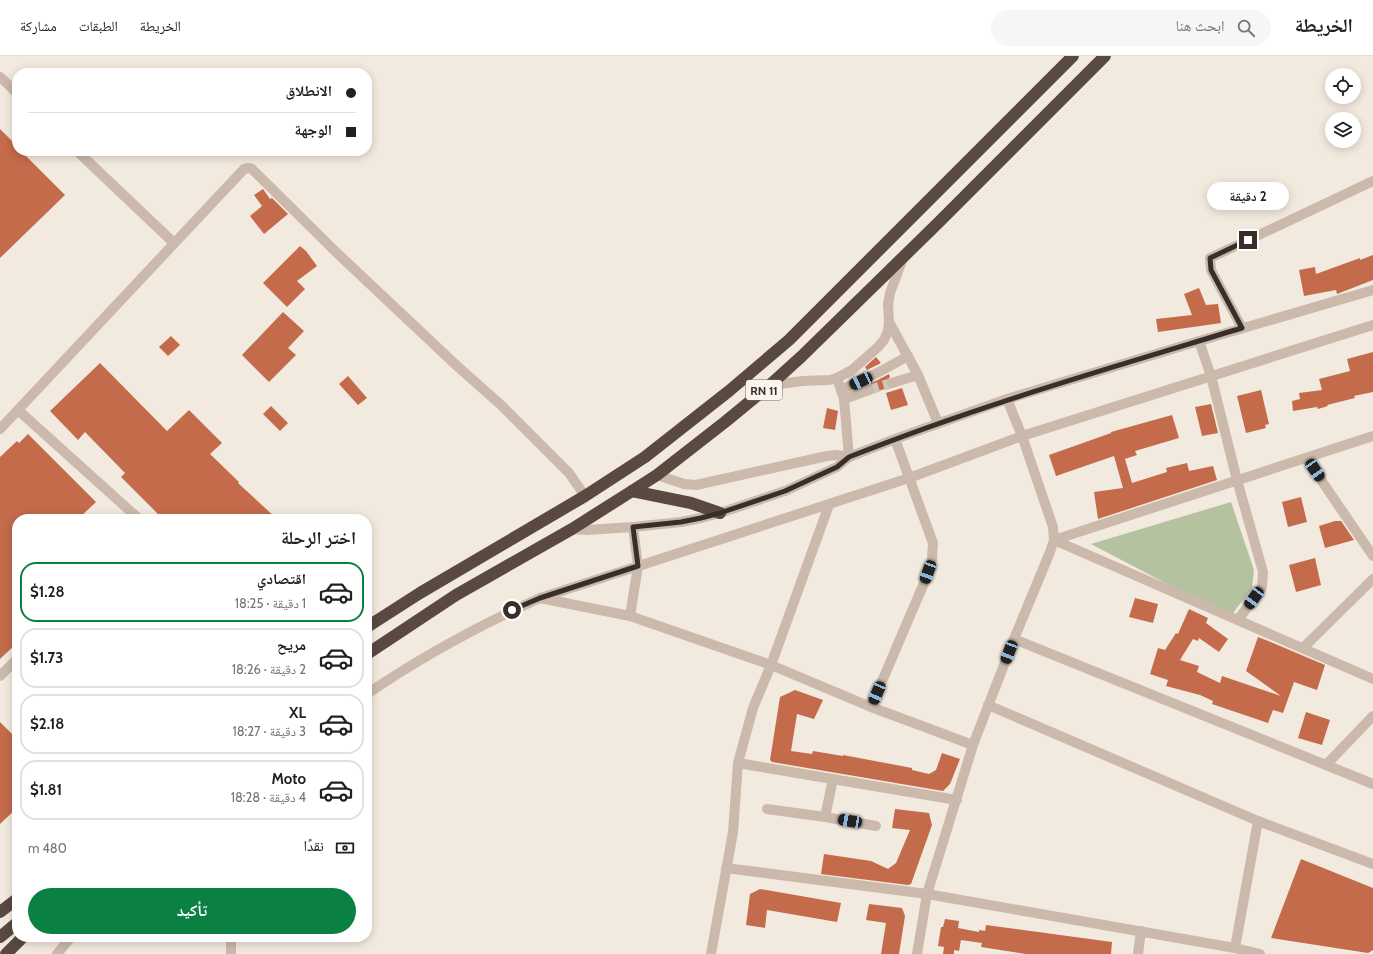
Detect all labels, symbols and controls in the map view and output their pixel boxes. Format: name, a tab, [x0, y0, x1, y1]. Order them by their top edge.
search box	[991, 10, 1271, 46]
text: الخريطة	[1295, 14, 1353, 37]
text: مشاركة	[20, 17, 57, 35]
text: الطبقات	[79, 17, 118, 35]
text: الخريطة	[140, 17, 181, 35]
text: ابحث هنا	[1176, 17, 1225, 35]
icon: search	[1235, 17, 1257, 39]
map controls	[1325, 68, 1361, 148]
button: locate	[1325, 68, 1361, 104]
text: الانطلاق	[286, 82, 332, 100]
button: layers	[1325, 112, 1361, 148]
text: الوجهة	[294, 121, 332, 139]
callout: 2 دقيقة	[1207, 182, 1289, 210]
text: 2 دقيقة	[1229, 188, 1267, 204]
route end	[1239, 231, 1257, 249]
car	[848, 370, 874, 392]
road number: RN 11	[746, 380, 782, 400]
car	[1303, 457, 1327, 483]
text: اختر الرحلة	[281, 527, 356, 549]
car	[918, 559, 938, 585]
text: اقتصادي	[257, 570, 306, 588]
icon: car	[318, 574, 354, 610]
text: $1.28	[30, 583, 65, 601]
car	[1242, 585, 1266, 611]
text: 1 دقيقة · 18:25	[235, 595, 306, 611]
route start	[503, 601, 521, 619]
text: مريح	[277, 636, 306, 654]
car	[999, 639, 1019, 665]
icon: car	[318, 640, 354, 676]
text: $1.73	[30, 649, 63, 667]
text: 2 دقيقة · 18:26	[232, 661, 306, 677]
car	[867, 680, 887, 706]
text: XL	[289, 704, 306, 722]
icon: car	[318, 706, 354, 742]
text: $2.18	[30, 715, 64, 733]
text: 3 دقيقة · 18:27	[232, 723, 306, 739]
text: Moto	[272, 770, 306, 788]
icon: car	[318, 772, 354, 808]
text: $1.81	[30, 781, 62, 799]
text: 4 دقيقة · 18:28	[231, 789, 306, 805]
car	[837, 813, 863, 829]
text: نقدًا	[303, 837, 324, 855]
icon: cash	[334, 837, 356, 859]
text: 480 m	[28, 840, 67, 856]
button: تأكيد	[28, 888, 356, 934]

